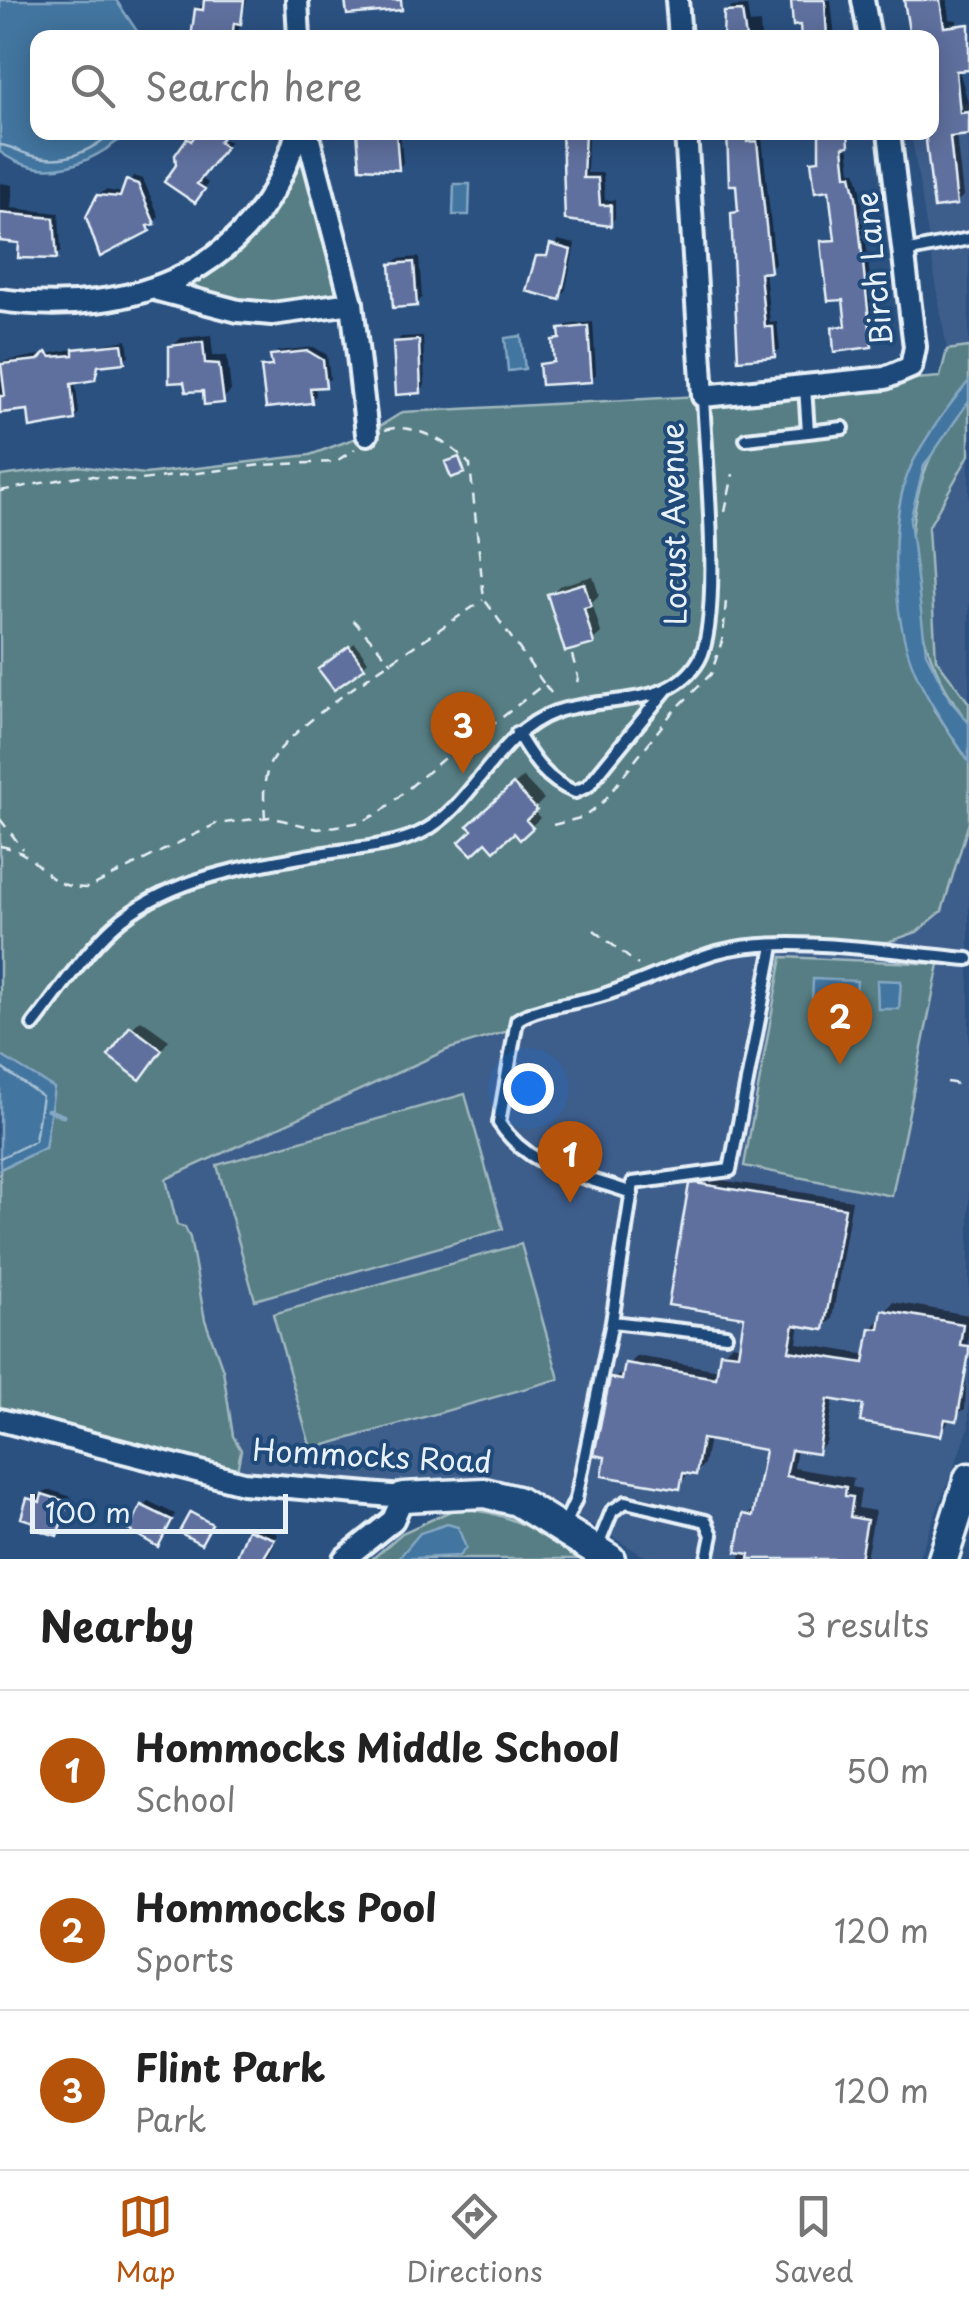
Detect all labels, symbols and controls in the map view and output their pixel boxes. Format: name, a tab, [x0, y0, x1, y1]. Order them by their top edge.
search box	[30, 30, 939, 140]
text: Search here	[145, 57, 362, 114]
icon: search	[65, 58, 120, 113]
street label: Birch Lane	[842, 190, 903, 349]
street label: Locust Avenue	[648, 422, 697, 626]
pin: 3	[430, 692, 496, 774]
pin: 2	[808, 982, 872, 1065]
your location	[503, 1063, 554, 1114]
pin: 1	[538, 1120, 602, 1203]
street label: Hommocks Road	[251, 1426, 493, 1483]
scale bar	[30, 1489, 288, 1534]
text: 100 m	[45, 1490, 131, 1533]
text: Nearby	[40, 1593, 194, 1656]
text: 3 results	[795, 1600, 929, 1648]
text: Hommocks Middle School	[135, 1718, 620, 1775]
text: 1	[65, 1746, 80, 1794]
text: 50 m	[846, 1746, 929, 1794]
text: School	[135, 1775, 236, 1823]
text: Hommocks Pool	[135, 1878, 437, 1935]
text: 2	[61, 1906, 84, 1954]
text: 120 m	[834, 1906, 929, 1954]
text: Sports	[135, 1935, 234, 1983]
text: Flint Park	[135, 2038, 326, 2095]
text: 3	[62, 2066, 83, 2114]
text: 120 m	[834, 2066, 929, 2114]
text: Park	[135, 2095, 207, 2143]
tab: Map	[116, 2189, 175, 2292]
tab: Directions	[407, 2189, 543, 2292]
tab: Saved	[774, 2189, 853, 2292]

